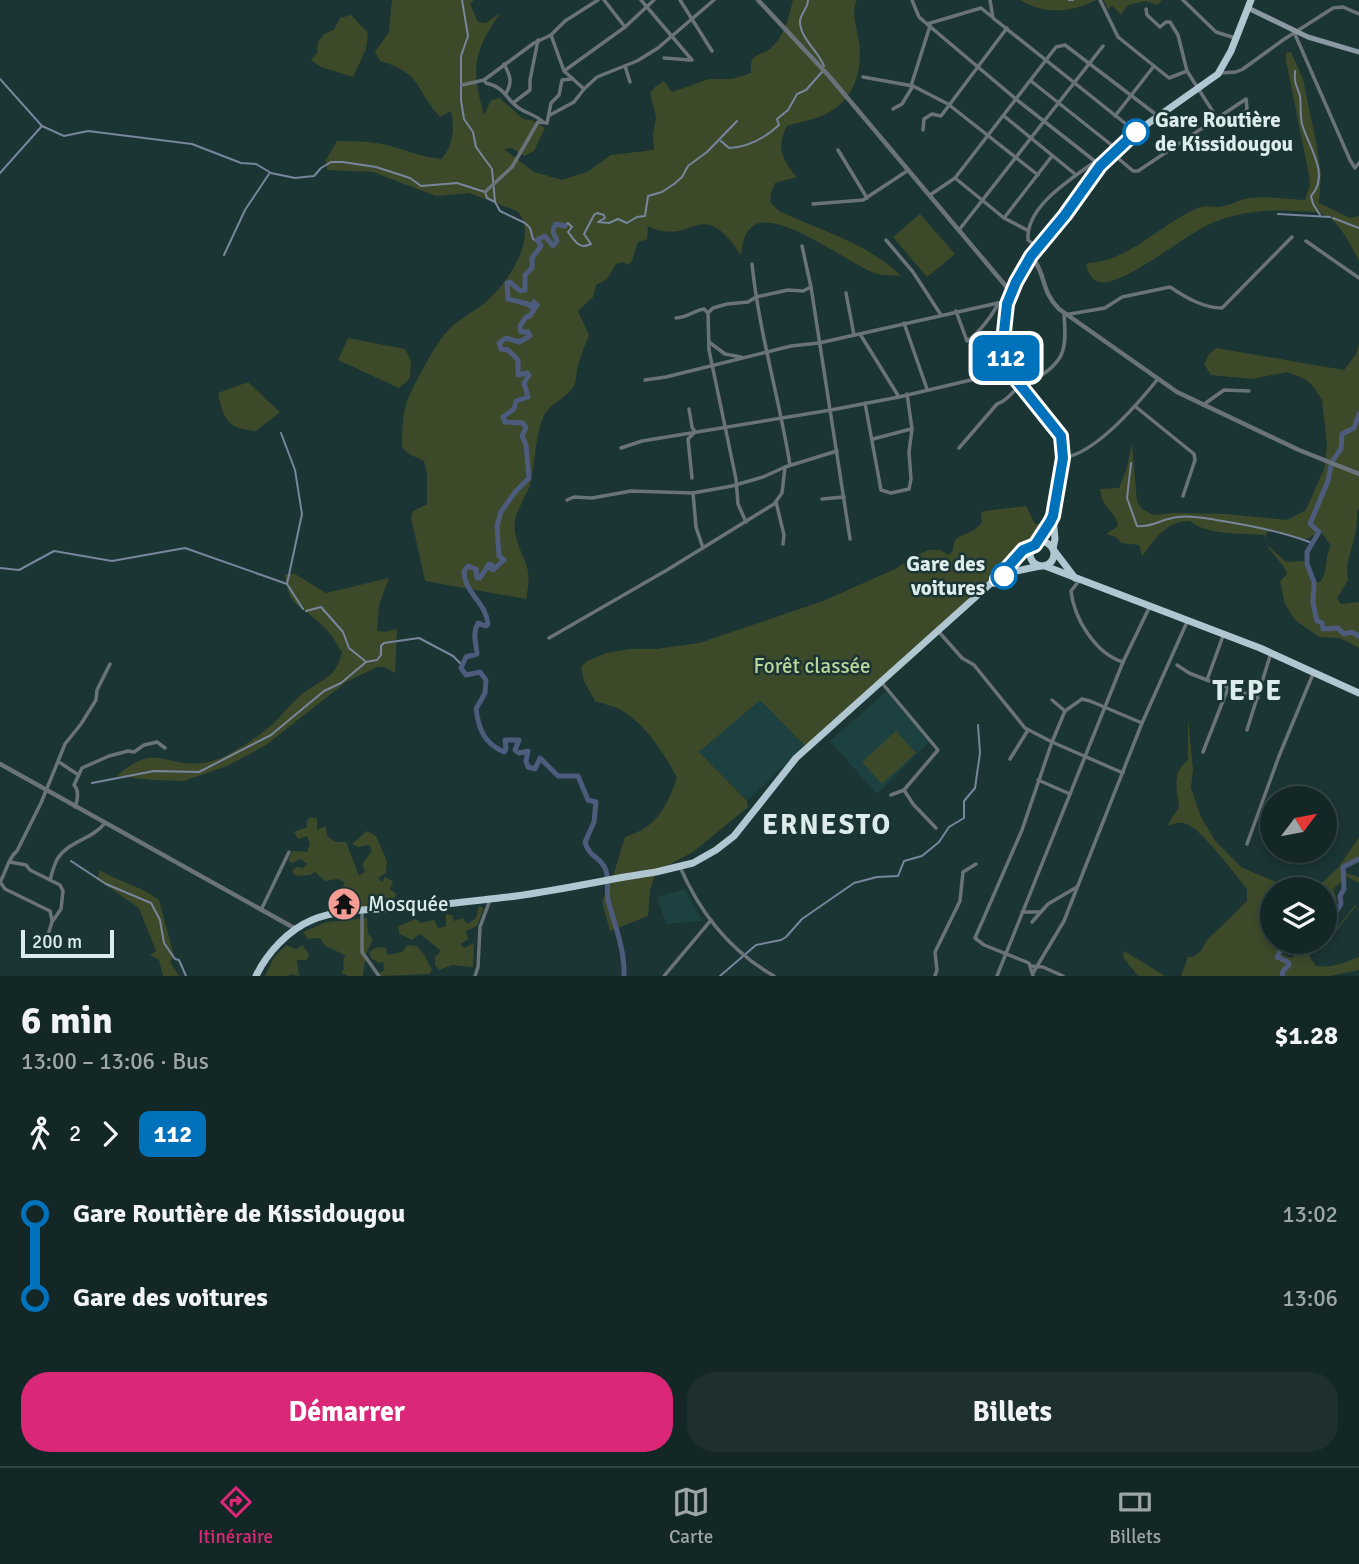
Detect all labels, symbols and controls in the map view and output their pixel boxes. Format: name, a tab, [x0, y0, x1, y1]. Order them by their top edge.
place label: Gare Routière de Kissidougou	[1155, 107, 1293, 157]
marker: Gare Routière de Kissidougou	[1123, 119, 1149, 145]
line badge: 112	[966, 335, 1046, 381]
text: 112	[987, 343, 1025, 373]
place label: Gare des voitures	[906, 551, 985, 601]
marker: Gare des voitures	[991, 563, 1017, 589]
park label: Forêt classée	[753, 653, 871, 679]
district label: TEPE	[1213, 674, 1283, 708]
north arrow	[1260, 786, 1337, 863]
map controls	[1260, 786, 1337, 954]
district label: ERNESTO	[762, 808, 892, 842]
button: layers	[1260, 877, 1337, 954]
temple icon: Mosquée	[325, 885, 363, 923]
place label: Mosquée	[368, 891, 449, 917]
scale bar	[21, 927, 114, 959]
text: 200 m	[32, 930, 82, 954]
text: 6 min	[21, 997, 113, 1044]
text: $1.28	[1274, 1020, 1338, 1052]
text: 13:00 – 13:06 · Bus	[21, 1047, 209, 1076]
icon: walk	[21, 1115, 59, 1153]
icon: forward	[91, 1115, 129, 1153]
text: 2	[69, 1119, 81, 1148]
text: 112	[153, 1119, 192, 1149]
text: Gare Routière de Kissidougou	[73, 1198, 405, 1230]
text: 13:02	[1282, 1200, 1338, 1229]
text: Gare des voitures	[73, 1282, 268, 1314]
text: 13:06	[1282, 1284, 1338, 1313]
button: Démarrer	[21, 1372, 673, 1452]
button: Billets	[687, 1372, 1338, 1452]
tab: Itinéraire	[198, 1483, 273, 1549]
tab: Carte	[669, 1483, 713, 1549]
tab: Billets	[1109, 1483, 1161, 1549]

